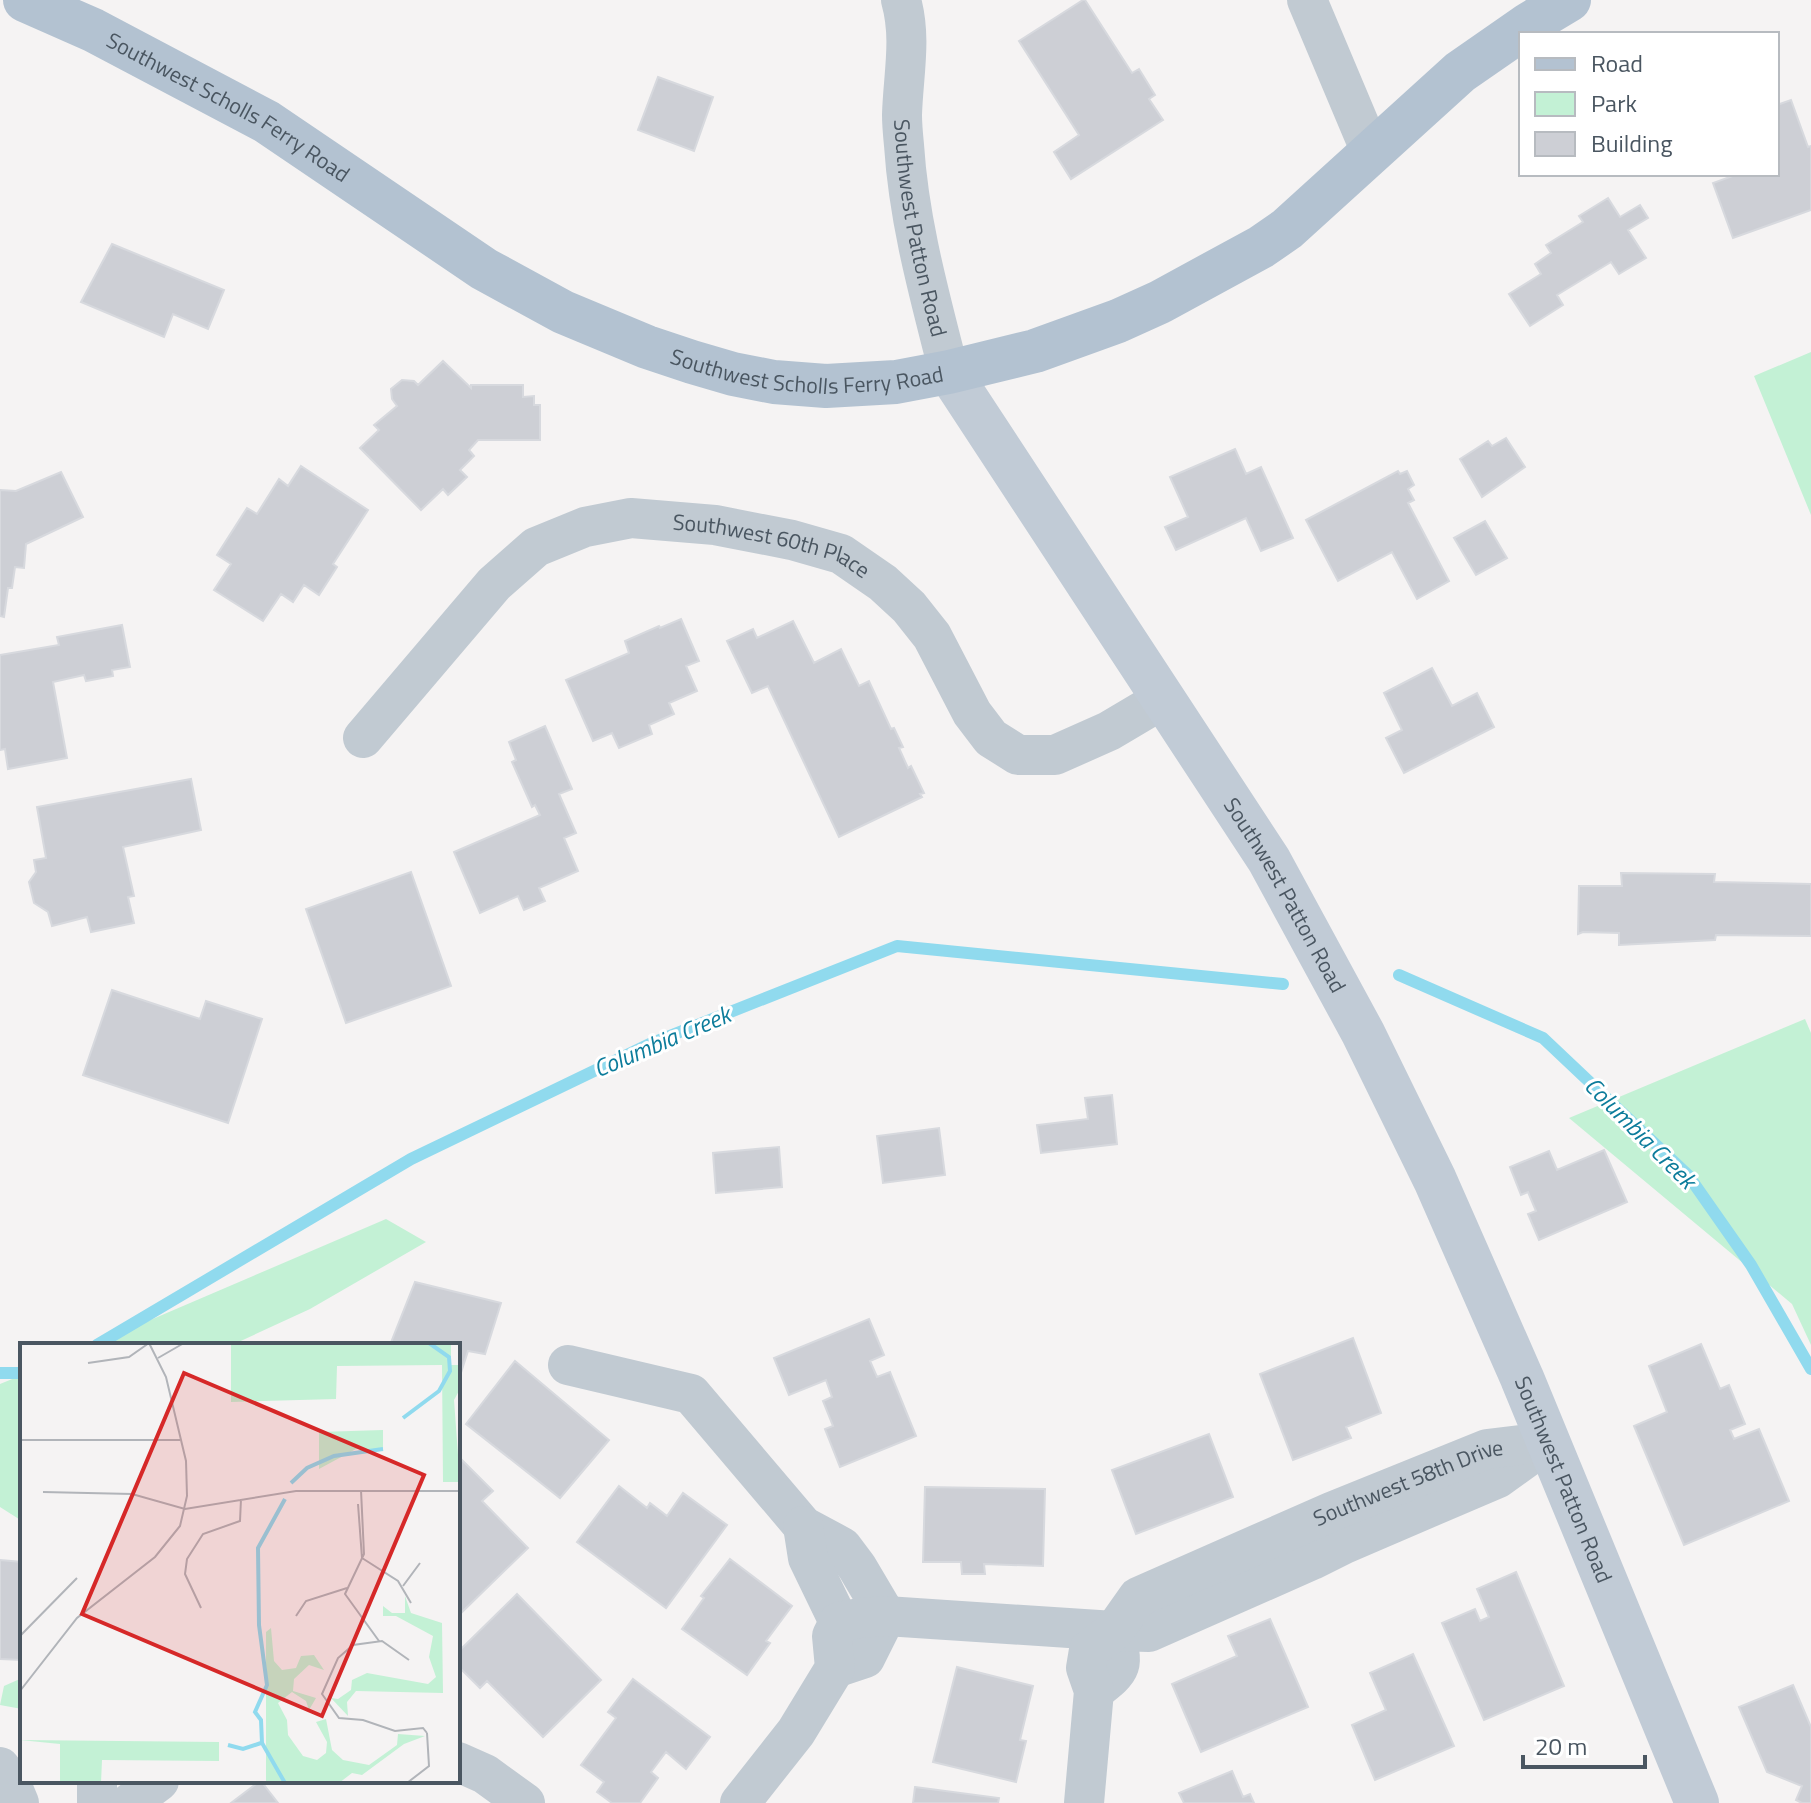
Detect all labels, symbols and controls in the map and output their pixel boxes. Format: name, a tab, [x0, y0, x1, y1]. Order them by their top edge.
street label: Southwest Scholls Ferry Road	[101, 23, 357, 190]
legend	[1519, 32, 1779, 176]
text: Road	[1591, 45, 1643, 81]
text: Park	[1591, 85, 1637, 121]
street label: Southwest Patton Road	[885, 118, 956, 340]
text: Building	[1591, 125, 1673, 161]
street label: Southwest Scholls Ferry Road	[666, 339, 946, 403]
street label: Southwest 60th Place	[671, 505, 877, 586]
street label: Southwest Patton Road	[1215, 791, 1355, 999]
water label: Columbia Creek	[587, 995, 739, 1086]
water label: Columbia Creek	[1576, 1068, 1707, 1199]
inset map	[20, 1343, 460, 1783]
street label: Southwest Patton Road	[1506, 1371, 1621, 1588]
street label: Southwest 58th Drive	[1307, 1430, 1505, 1535]
scale bar	[1523, 1719, 1645, 1769]
text: 20 m	[1535, 1728, 1587, 1764]

